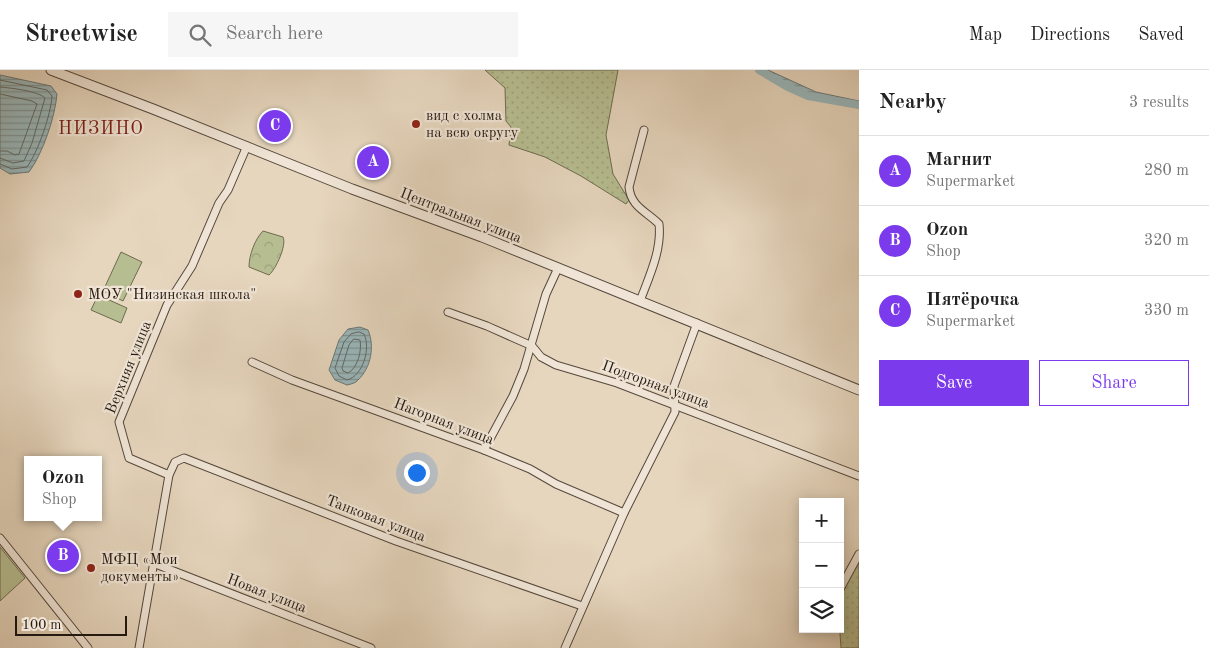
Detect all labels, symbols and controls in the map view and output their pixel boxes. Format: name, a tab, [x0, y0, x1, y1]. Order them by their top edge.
search box	[168, 12, 518, 57]
icon: search	[186, 21, 214, 49]
text: Streetwise	[25, 23, 138, 47]
text: Search here	[226, 25, 323, 44]
text: Map	[969, 26, 1002, 44]
text: Directions	[1030, 26, 1110, 44]
text: Saved	[1138, 26, 1184, 44]
text: Nearby	[879, 92, 947, 113]
text: 3 results	[1129, 95, 1189, 111]
pin: C	[259, 107, 291, 145]
place label: вид с холма на всю округу	[426, 109, 519, 141]
marker: вид с холма на всю округу	[410, 118, 422, 130]
district label: НИЗИНО	[58, 120, 144, 138]
pin: A	[357, 143, 389, 181]
text: Магнит	[926, 151, 992, 170]
text: A	[889, 163, 901, 179]
text: 280 m	[1144, 163, 1189, 179]
text: Supermarket	[926, 174, 1015, 190]
street label: Центральная улица	[397, 186, 524, 247]
text: Ozon	[926, 221, 968, 240]
text: B	[889, 233, 901, 249]
text: 320 m	[1144, 233, 1189, 249]
text: Shop	[926, 244, 961, 260]
marker: МОУ "Низинская школа"	[72, 288, 84, 300]
place label: МОУ "Низинская школа"	[88, 288, 256, 303]
text: Пятёрочка	[926, 291, 1019, 310]
text: C	[890, 303, 900, 319]
text: 330 m	[1144, 303, 1189, 319]
text: Supermarket	[926, 314, 1015, 330]
street label: Верхняя улица	[104, 318, 155, 416]
street label: Подгорная улица	[600, 359, 712, 412]
button: Save	[879, 360, 1029, 406]
button: Share	[1039, 360, 1189, 406]
street label: Нагорная улица	[391, 396, 496, 449]
popup	[24, 456, 102, 521]
your location	[404, 460, 430, 486]
text: Ozon	[42, 469, 84, 488]
text: Shop	[42, 492, 77, 508]
street label: Танковая улица	[324, 493, 428, 546]
map controls	[799, 498, 844, 633]
button: +	[799, 498, 844, 543]
pin: B	[47, 537, 79, 575]
button: −	[799, 543, 844, 588]
place label: МФЦ «Мои документы»	[101, 553, 179, 585]
marker: МФЦ «Мои документы»	[85, 562, 97, 574]
street label: Новая улица	[224, 572, 309, 617]
button: layers	[799, 588, 844, 633]
scale bar	[15, 613, 128, 636]
text: 100 m	[22, 618, 61, 632]

